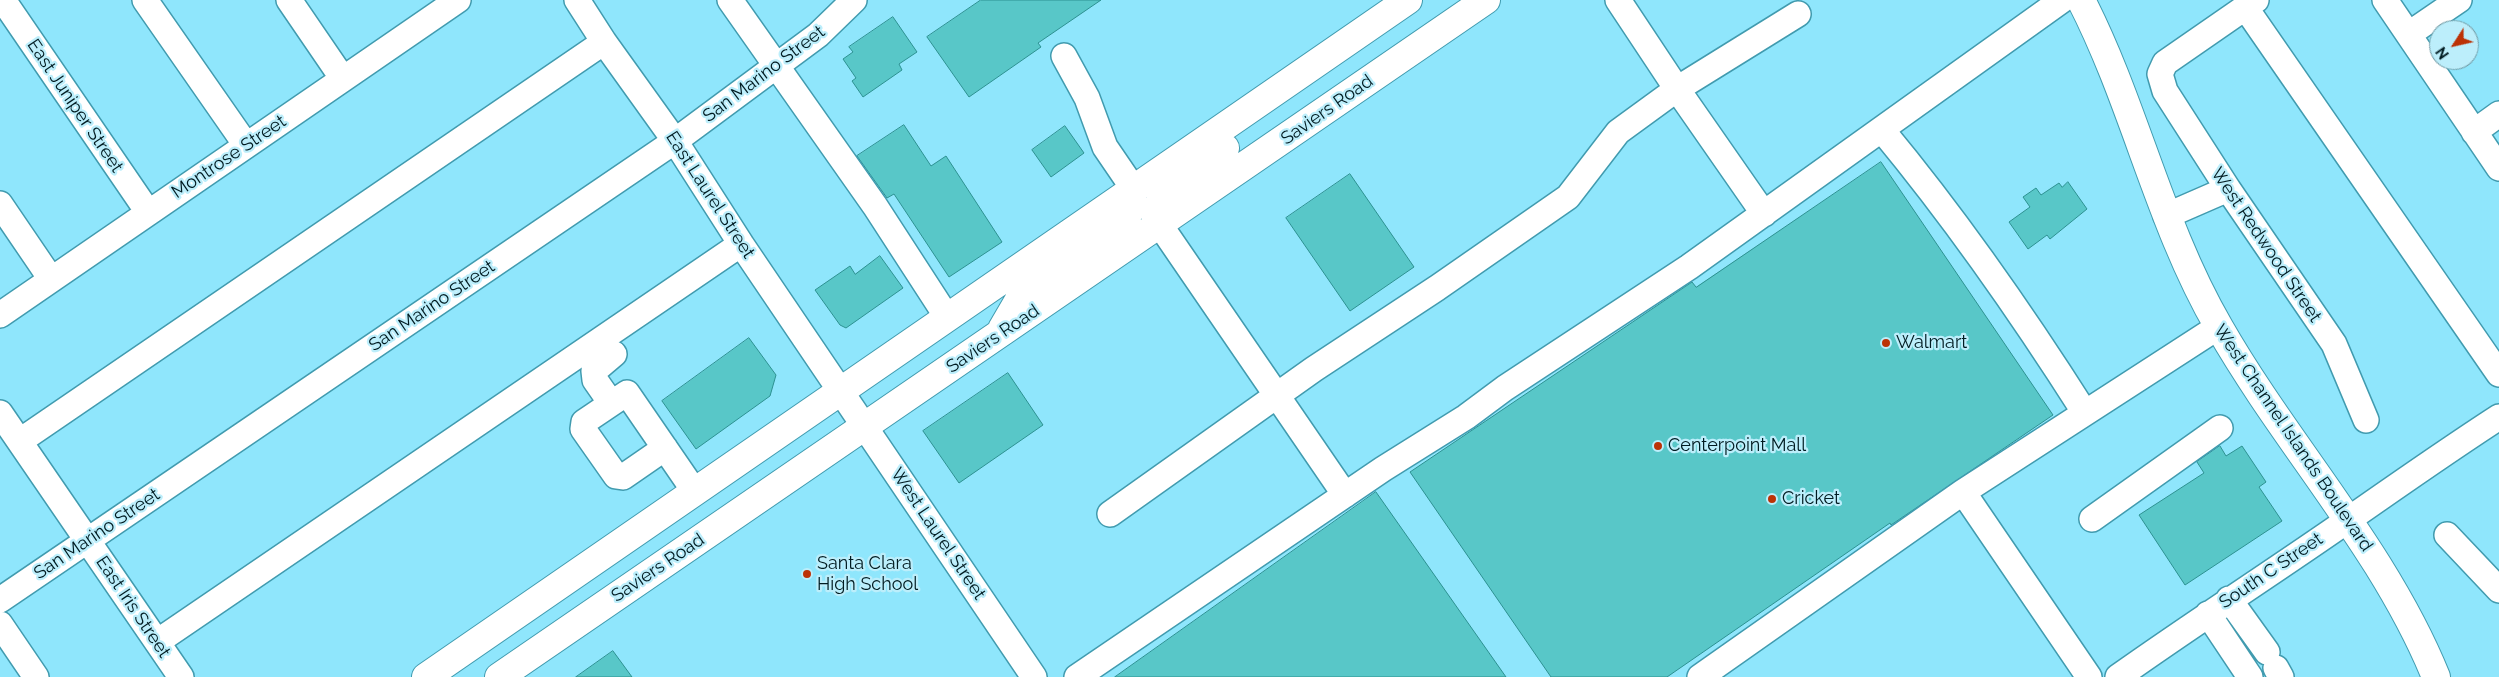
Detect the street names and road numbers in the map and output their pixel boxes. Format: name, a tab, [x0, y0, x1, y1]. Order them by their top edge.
street label: San Marino Street	[699, 21, 829, 127]
street label: East Juniper Street	[22, 35, 128, 177]
street label: Saviers Road	[1277, 70, 1377, 150]
street label: Montrose Street	[168, 111, 290, 203]
street label: East Laurel Street	[661, 127, 759, 263]
street label: West Redwood Street	[2206, 163, 2326, 327]
street label: San Marino Street	[365, 256, 499, 356]
street label: Saviers Road	[942, 300, 1044, 378]
street label: West Channel Islands Boulevard	[2209, 320, 2377, 556]
street label: West Laurel Street	[886, 464, 990, 604]
street label: San Marino Street	[30, 484, 164, 584]
street label: South C Street	[2215, 528, 2327, 614]
street label: Saviers Road	[607, 529, 709, 607]
street label: East Iris Street	[91, 552, 175, 662]

